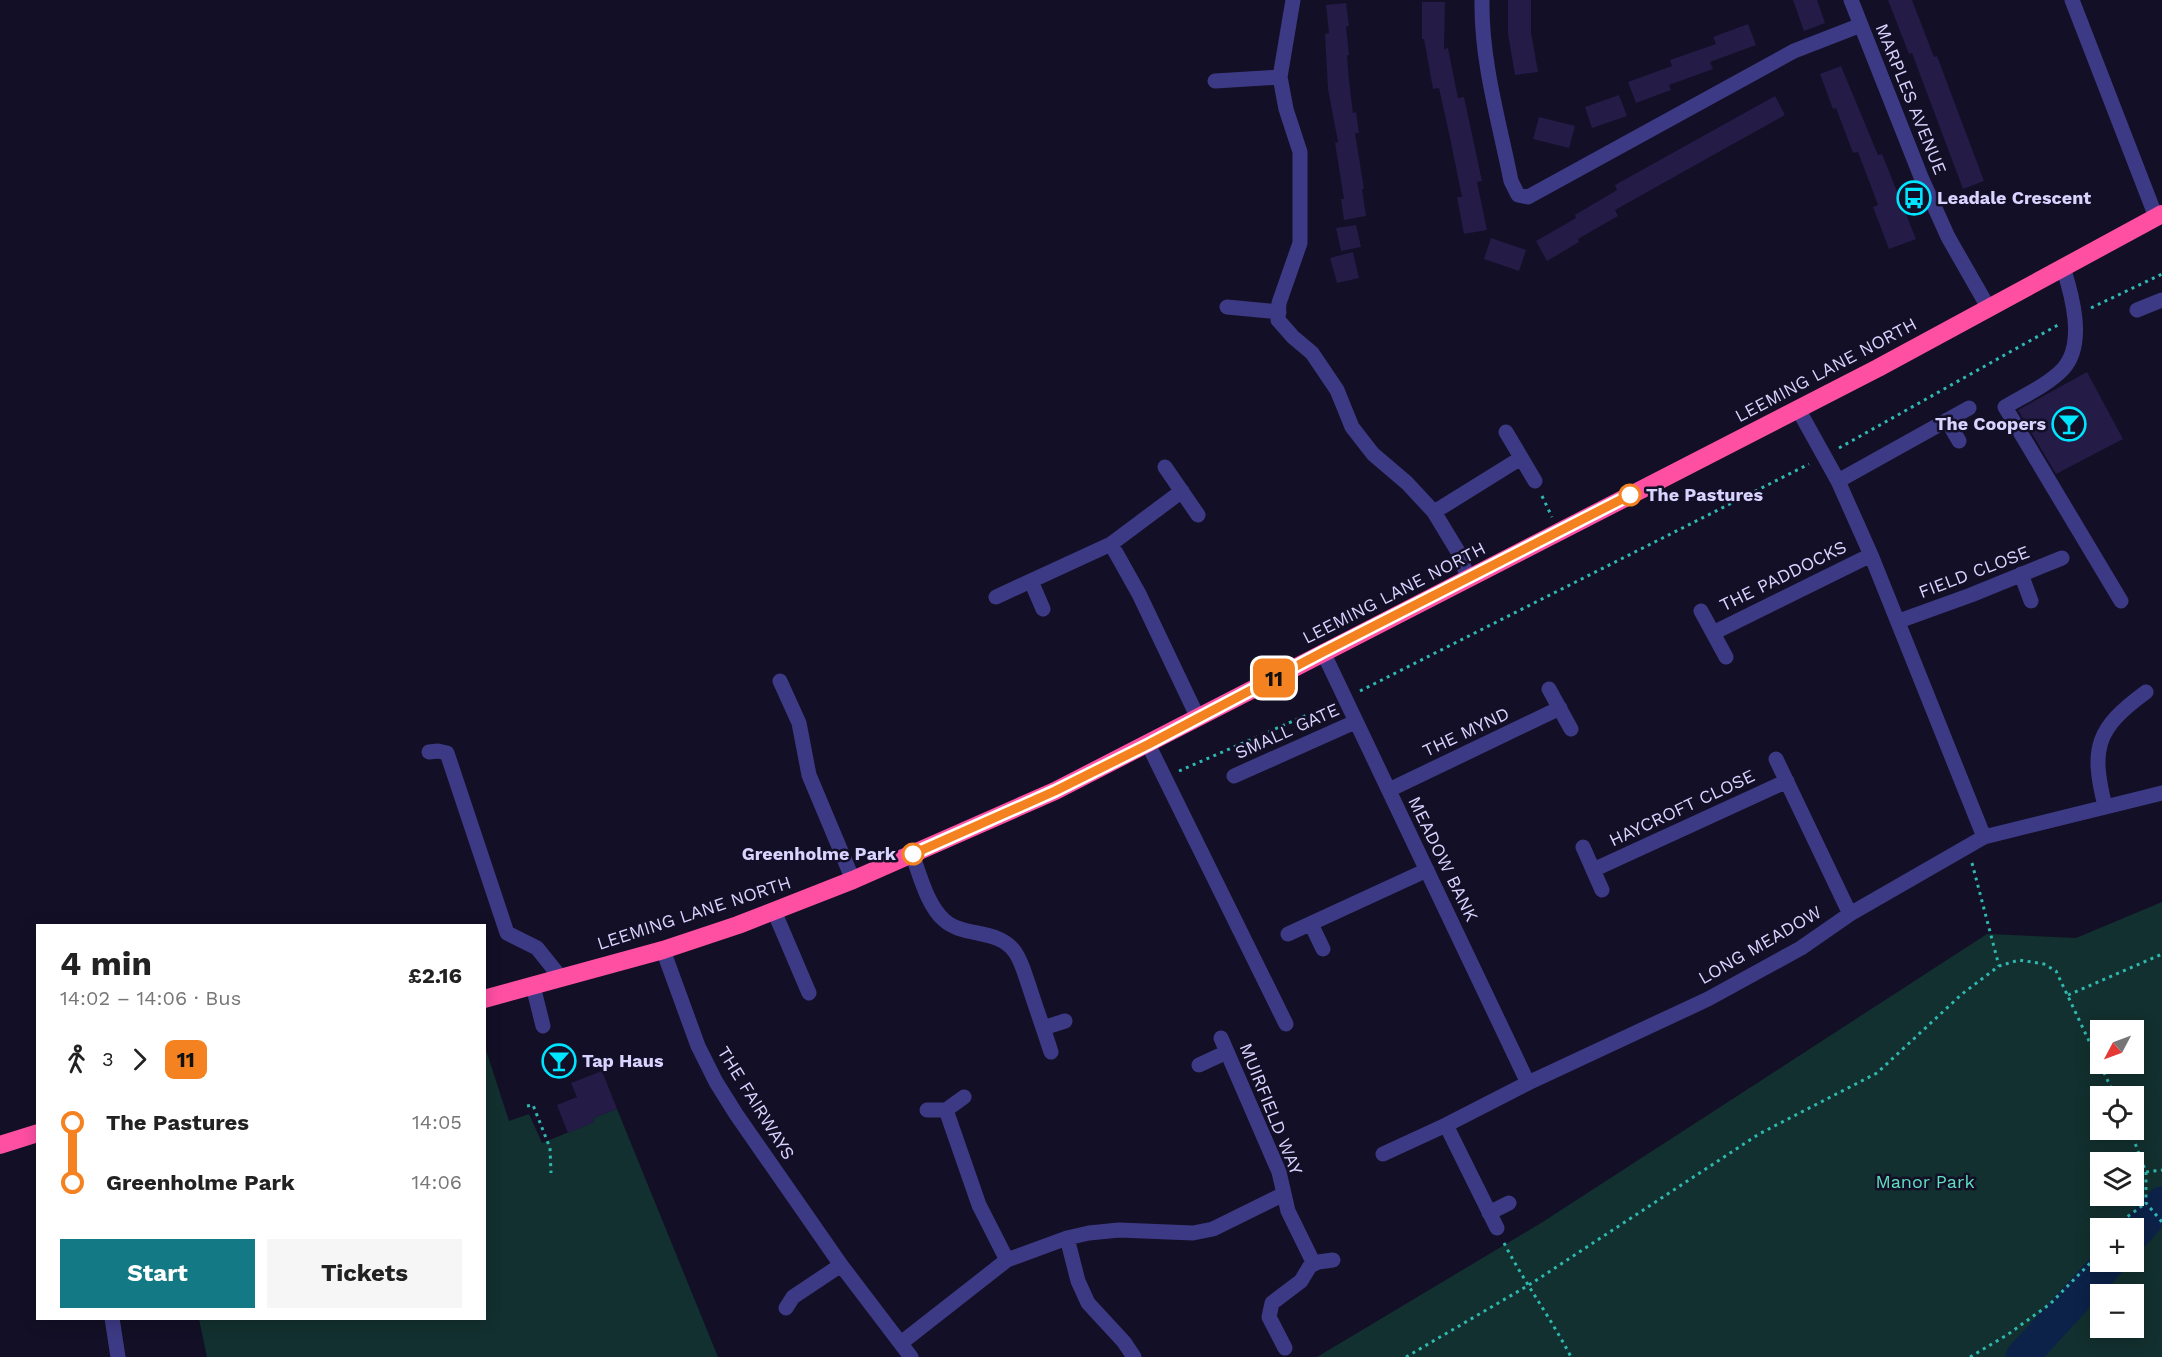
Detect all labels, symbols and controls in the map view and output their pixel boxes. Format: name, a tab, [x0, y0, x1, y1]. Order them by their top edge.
street label: MARPLES AVENUE	[1872, 20, 1951, 177]
bus stop icon: Leadale Crescent	[1896, 180, 1932, 216]
place label: Leadale Crescent	[1937, 187, 2091, 208]
street label: LEEMING LANE NORTH	[1731, 313, 1920, 426]
bar icon: The Coopers	[2051, 406, 2087, 442]
place label: The Coopers	[1935, 413, 2046, 434]
marker: The Pastures	[1619, 484, 1641, 506]
place label: The Pastures	[1646, 484, 1763, 505]
street label: THE PADDOCKS	[1716, 536, 1850, 615]
street label: LEEMING LANE NORTH	[1299, 537, 1489, 648]
street label: FIELD CLOSE	[1916, 541, 2032, 602]
line badge: 11	[1247, 658, 1301, 698]
text: 11	[1265, 666, 1283, 691]
street label: SMALL GATE	[1232, 698, 1342, 763]
street label: THE MYND	[1419, 702, 1512, 761]
street label: HAYCROFT CLOSE	[1606, 765, 1758, 850]
street label: MEADOW BANK	[1404, 793, 1483, 925]
place label: Greenholme Park	[742, 843, 897, 864]
marker: Greenholme Park	[902, 843, 924, 865]
street label: LEEMING LANE NORTH	[594, 871, 793, 954]
street label: LONG MEADOW	[1695, 901, 1825, 988]
text: 4 min	[60, 944, 152, 983]
text: £2.16	[408, 963, 462, 988]
text: 14:02 – 14:06 · Bus	[60, 986, 241, 1010]
north arrow	[2090, 1020, 2144, 1074]
map controls	[2090, 1020, 2144, 1338]
street label: MUIRFIELD WAY	[1235, 1040, 1308, 1178]
street label: THE FAIRWAYS	[713, 1042, 800, 1163]
icon: walk	[60, 1043, 93, 1076]
icon: forward	[123, 1043, 156, 1076]
bar icon: Tap Haus	[541, 1043, 577, 1079]
text: 3	[102, 1047, 114, 1071]
text: 11	[177, 1047, 195, 1072]
place label: Tap Haus	[582, 1050, 664, 1071]
button: locate	[2090, 1086, 2144, 1140]
text: The Pastures	[106, 1110, 249, 1135]
text: 14:05	[412, 1110, 462, 1134]
button: layers	[2090, 1152, 2144, 1206]
text: Greenholme Park	[106, 1170, 295, 1195]
text: 14:06	[411, 1170, 462, 1194]
park label: Manor Park	[1875, 1171, 1975, 1192]
button: +	[2090, 1218, 2144, 1272]
button: Start	[60, 1239, 255, 1308]
button: Tickets	[267, 1239, 462, 1308]
button: −	[2090, 1284, 2144, 1338]

